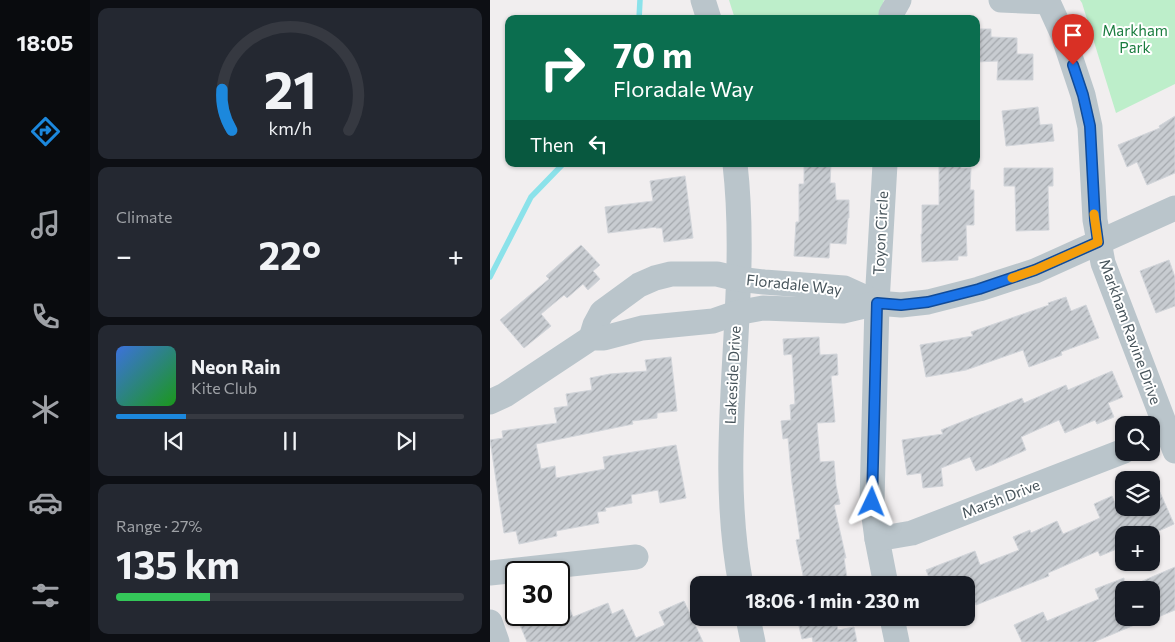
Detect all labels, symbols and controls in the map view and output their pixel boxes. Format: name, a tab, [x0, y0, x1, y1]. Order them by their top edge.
pin	[1052, 14, 1094, 65]
icon: arrive	[1059, 21, 1087, 49]
park label: Markham Park	[1102, 21, 1168, 56]
text: 18:05	[17, 29, 73, 56]
text: 70 m	[613, 32, 693, 75]
icon: right	[530, 35, 595, 100]
text: 21	[263, 56, 317, 120]
text: Floradale Way	[613, 75, 754, 102]
icon: directions	[28, 114, 63, 149]
text: km/h	[268, 117, 312, 139]
icon: left	[584, 130, 612, 158]
text: Then	[530, 133, 574, 156]
street label: Toyon Circle	[869, 190, 891, 275]
icon: music	[28, 207, 63, 242]
text: Climate	[116, 207, 172, 226]
text: 22°	[258, 231, 321, 278]
text: −	[116, 238, 132, 272]
text: +	[448, 238, 464, 272]
street label: Markham Ravine Drive	[1096, 256, 1166, 407]
street label: Floradale Way	[745, 270, 843, 298]
icon: phone	[28, 299, 63, 334]
street label: Lakeside Drive	[720, 325, 744, 425]
text: Neon Rain	[191, 355, 281, 378]
text: Kite Club	[191, 378, 257, 397]
icon: climate	[28, 392, 63, 427]
map controls	[1115, 416, 1160, 626]
button: search	[1115, 416, 1160, 461]
icon: previous	[160, 427, 188, 455]
icon: pause	[276, 427, 304, 455]
icon: next	[392, 427, 420, 455]
button: layers	[1115, 471, 1160, 516]
position arrow	[845, 475, 897, 527]
street label: Marsh Drive	[959, 475, 1042, 521]
icon: car	[28, 485, 63, 520]
text: Range · 27%	[116, 516, 202, 535]
button: +	[1115, 526, 1160, 571]
text: 135 km	[116, 540, 240, 587]
speed limit sign: 30	[505, 561, 570, 626]
icon: filters	[28, 578, 63, 613]
button: −	[1115, 581, 1160, 626]
text: 18:06 · 1 min · 230 m	[745, 589, 920, 612]

